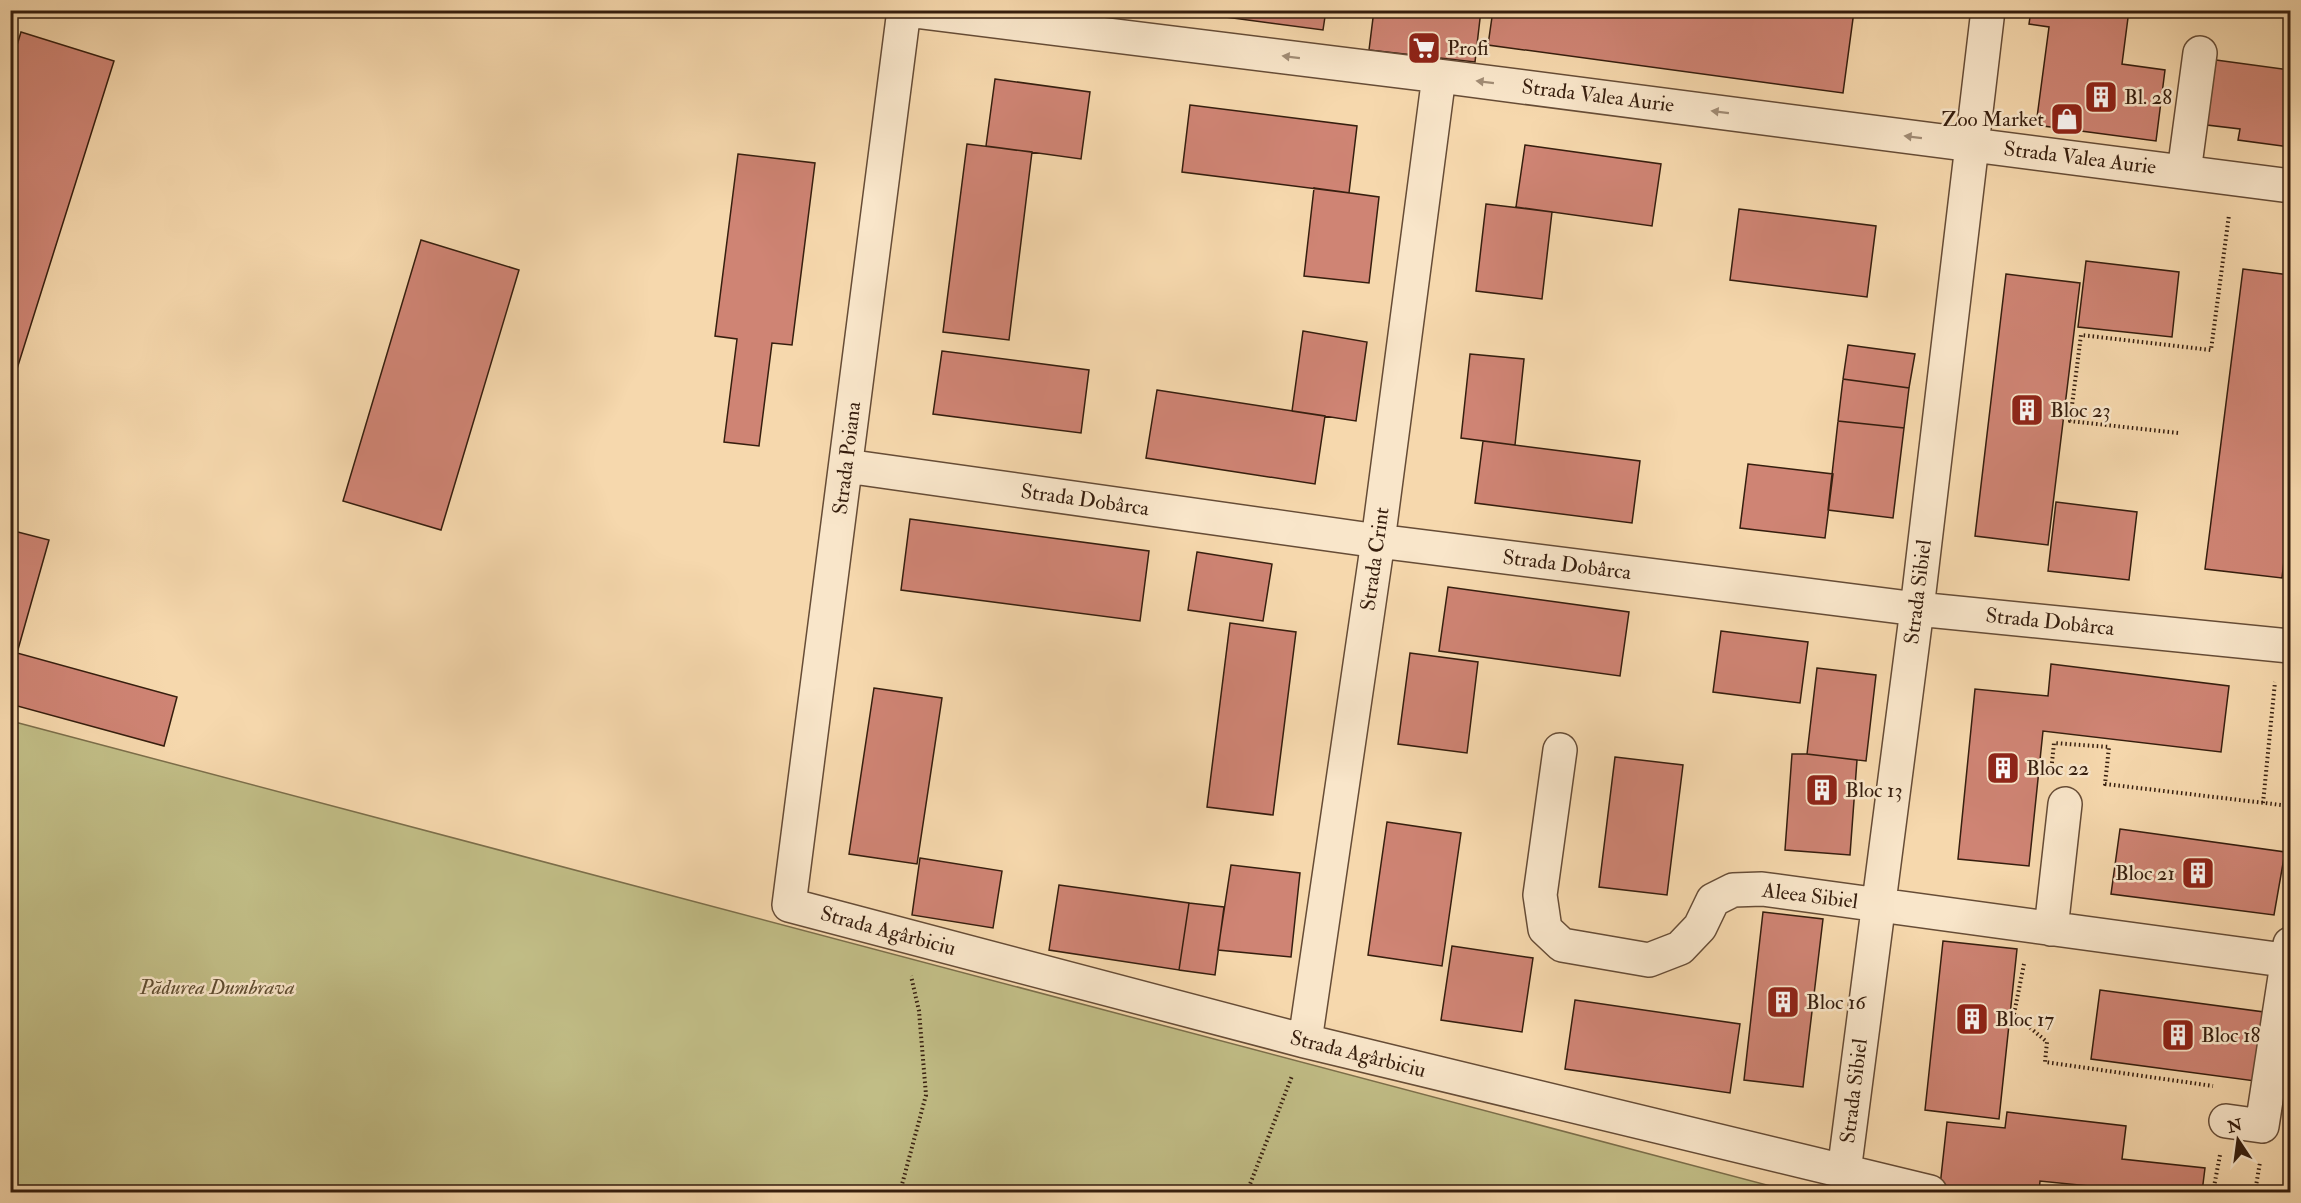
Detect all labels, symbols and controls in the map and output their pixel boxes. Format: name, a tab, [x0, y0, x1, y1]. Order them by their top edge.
supermarket icon: Profi	[1406, 30, 1442, 66]
place label: Profi	[1447, 35, 1489, 62]
one-way arrow	[1282, 53, 1301, 62]
street label: Strada Valea Aurie	[1520, 73, 1676, 119]
one-way arrow	[1475, 77, 1494, 86]
building icon: Bl. 28	[2083, 79, 2119, 115]
place label: Bl. 28	[2124, 84, 2172, 111]
shop icon: Zoo Market	[2049, 101, 2085, 137]
place label: Zoo Market	[1942, 106, 2044, 133]
one-way arrow	[1710, 107, 1729, 116]
one-way arrow	[1903, 132, 1922, 141]
street label: Strada Valea Aurie	[2002, 135, 2158, 181]
building icon: Bloc 23	[2009, 392, 2045, 428]
place label: Bloc 23	[2050, 397, 2111, 424]
street label: Strada Poiana	[827, 400, 867, 516]
street label: Strada Dobârca	[1019, 478, 1151, 522]
street label: Strada Crint	[1354, 505, 1396, 613]
street label: Strada Sibiel	[1898, 537, 1938, 646]
street label: Strada Dobârca	[1501, 544, 1633, 586]
street label: Strada Dobârca	[1984, 602, 2116, 642]
building icon: Bloc 22	[1985, 750, 2021, 786]
place label: Bloc 22	[2026, 755, 2089, 782]
building icon: Bloc 13	[1804, 772, 1840, 808]
place label: Bloc 13	[1845, 777, 1903, 804]
building icon: Bloc 21	[2180, 855, 2216, 891]
place label: Bloc 21	[2115, 860, 2175, 887]
street label: Aleea Sibiel	[1760, 877, 1860, 915]
street label: Strada Agârbiciu	[817, 900, 959, 962]
park label: Pădurea Dumbrava	[138, 974, 295, 1001]
building icon: Bloc 16	[1765, 984, 1801, 1020]
place label: Bloc 16	[1806, 989, 1867, 1016]
building icon: Bloc 17	[1954, 1001, 1990, 1037]
place label: Bloc 17	[1995, 1006, 2054, 1033]
building icon: Bloc 18	[2160, 1017, 2196, 1053]
place label: Bloc 18	[2201, 1022, 2260, 1049]
street label: Strada Agârbiciu	[1287, 1024, 1429, 1084]
street label: Strada Sibiel	[1834, 1036, 1874, 1145]
north arrow	[2208, 1110, 2268, 1170]
text: N	[2225, 1115, 2245, 1138]

